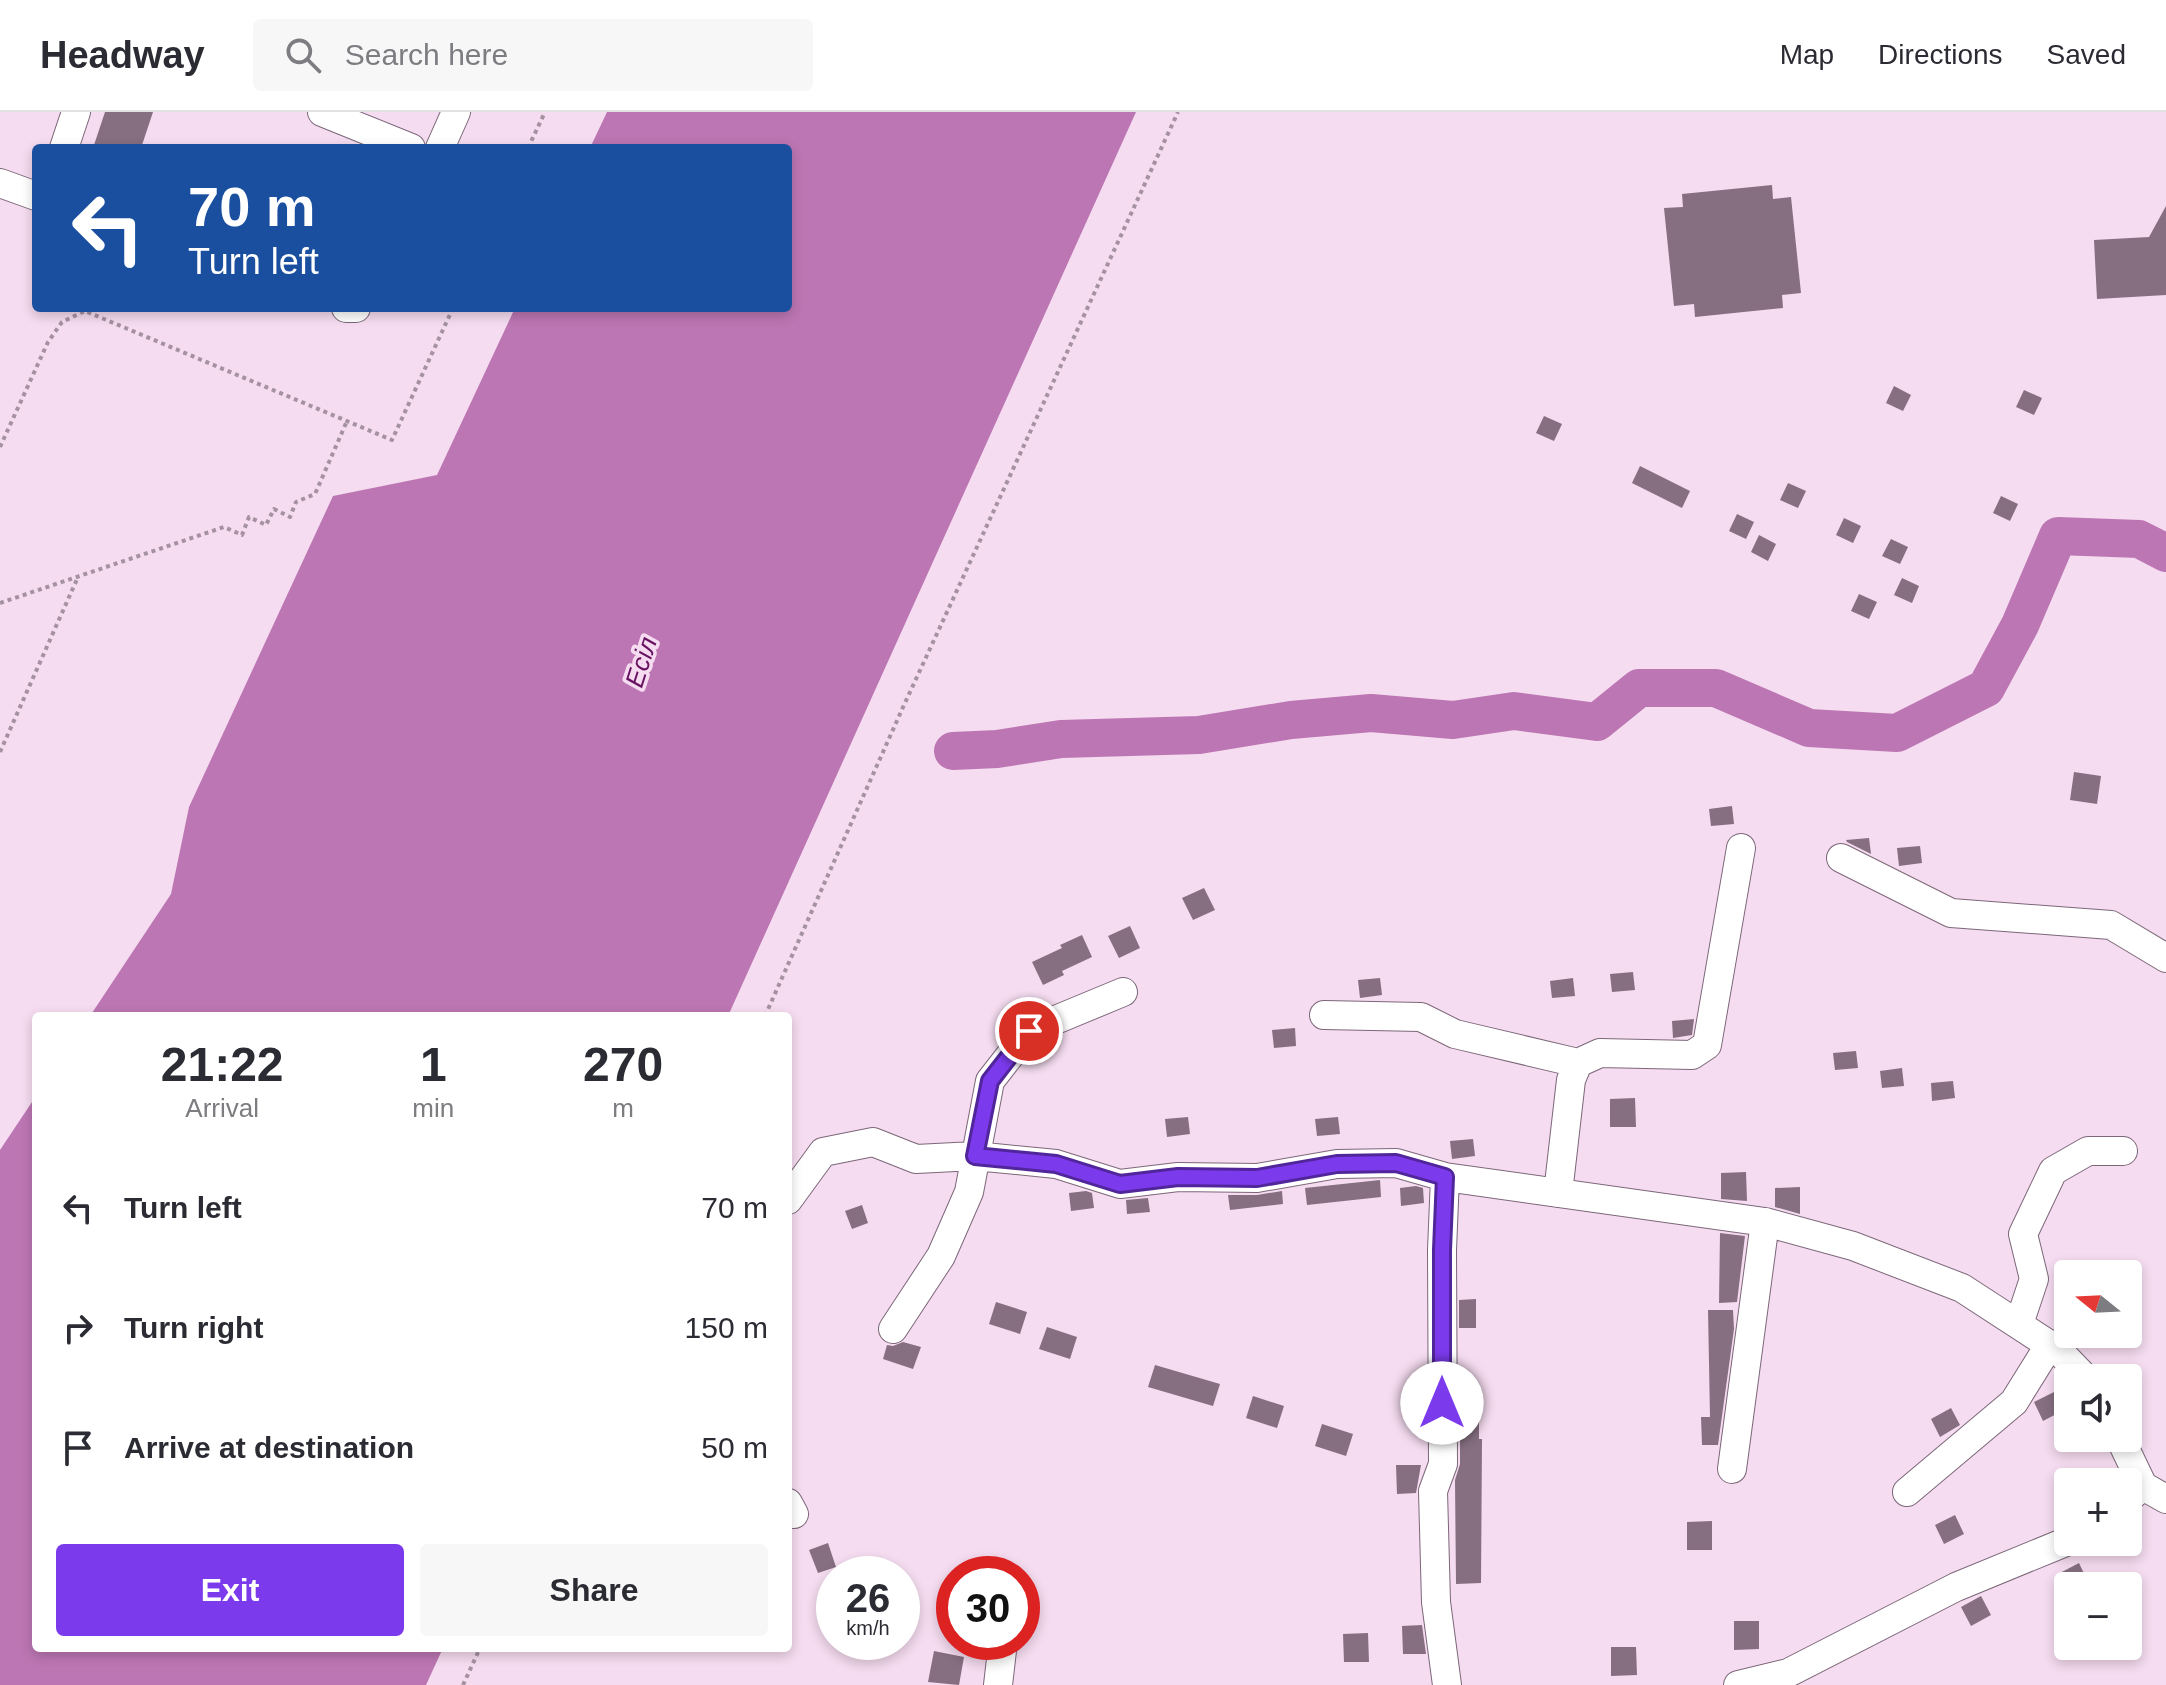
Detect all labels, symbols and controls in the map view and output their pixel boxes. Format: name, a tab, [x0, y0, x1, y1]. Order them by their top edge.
search box	[253, 19, 813, 91]
icon: search	[281, 33, 325, 77]
text: Headway	[40, 34, 205, 76]
text: Search here	[345, 38, 508, 71]
text: Map	[1780, 39, 1834, 70]
text: Directions	[1878, 39, 2003, 70]
text: Saved	[2047, 39, 2126, 70]
text: 70 m	[188, 175, 316, 238]
icon: left	[56, 176, 160, 280]
text: Turn left	[188, 241, 319, 282]
water label: Есіл	[619, 633, 663, 691]
pin	[995, 997, 1063, 1065]
icon: arrive	[1007, 1009, 1051, 1053]
text: 21:22	[161, 1038, 284, 1091]
text: 1	[420, 1038, 447, 1091]
text: 270	[583, 1038, 663, 1091]
text: Arrival	[185, 1093, 259, 1123]
text: min	[412, 1093, 454, 1123]
text: m	[612, 1093, 634, 1123]
icon: left	[56, 1186, 100, 1230]
text: Turn left	[124, 1191, 242, 1224]
text: 70 m	[701, 1191, 768, 1224]
north arrow	[2054, 1260, 2142, 1348]
map controls	[2054, 1260, 2142, 1660]
icon: right	[56, 1306, 100, 1350]
text: Turn right	[124, 1311, 263, 1344]
text: 150 m	[685, 1311, 768, 1344]
position arrow	[1400, 1361, 1484, 1445]
button: sound	[2054, 1364, 2142, 1452]
icon: arrive	[56, 1426, 100, 1470]
text: Arrive at destination	[124, 1431, 414, 1464]
text: 50 m	[701, 1431, 768, 1464]
button: +	[2054, 1468, 2142, 1556]
button: Exit	[56, 1544, 404, 1636]
button: Share	[420, 1544, 768, 1636]
speed limit sign: 30	[936, 1556, 1040, 1660]
button: −	[2054, 1572, 2142, 1660]
text: 26	[846, 1576, 890, 1620]
text: km/h	[846, 1617, 890, 1639]

